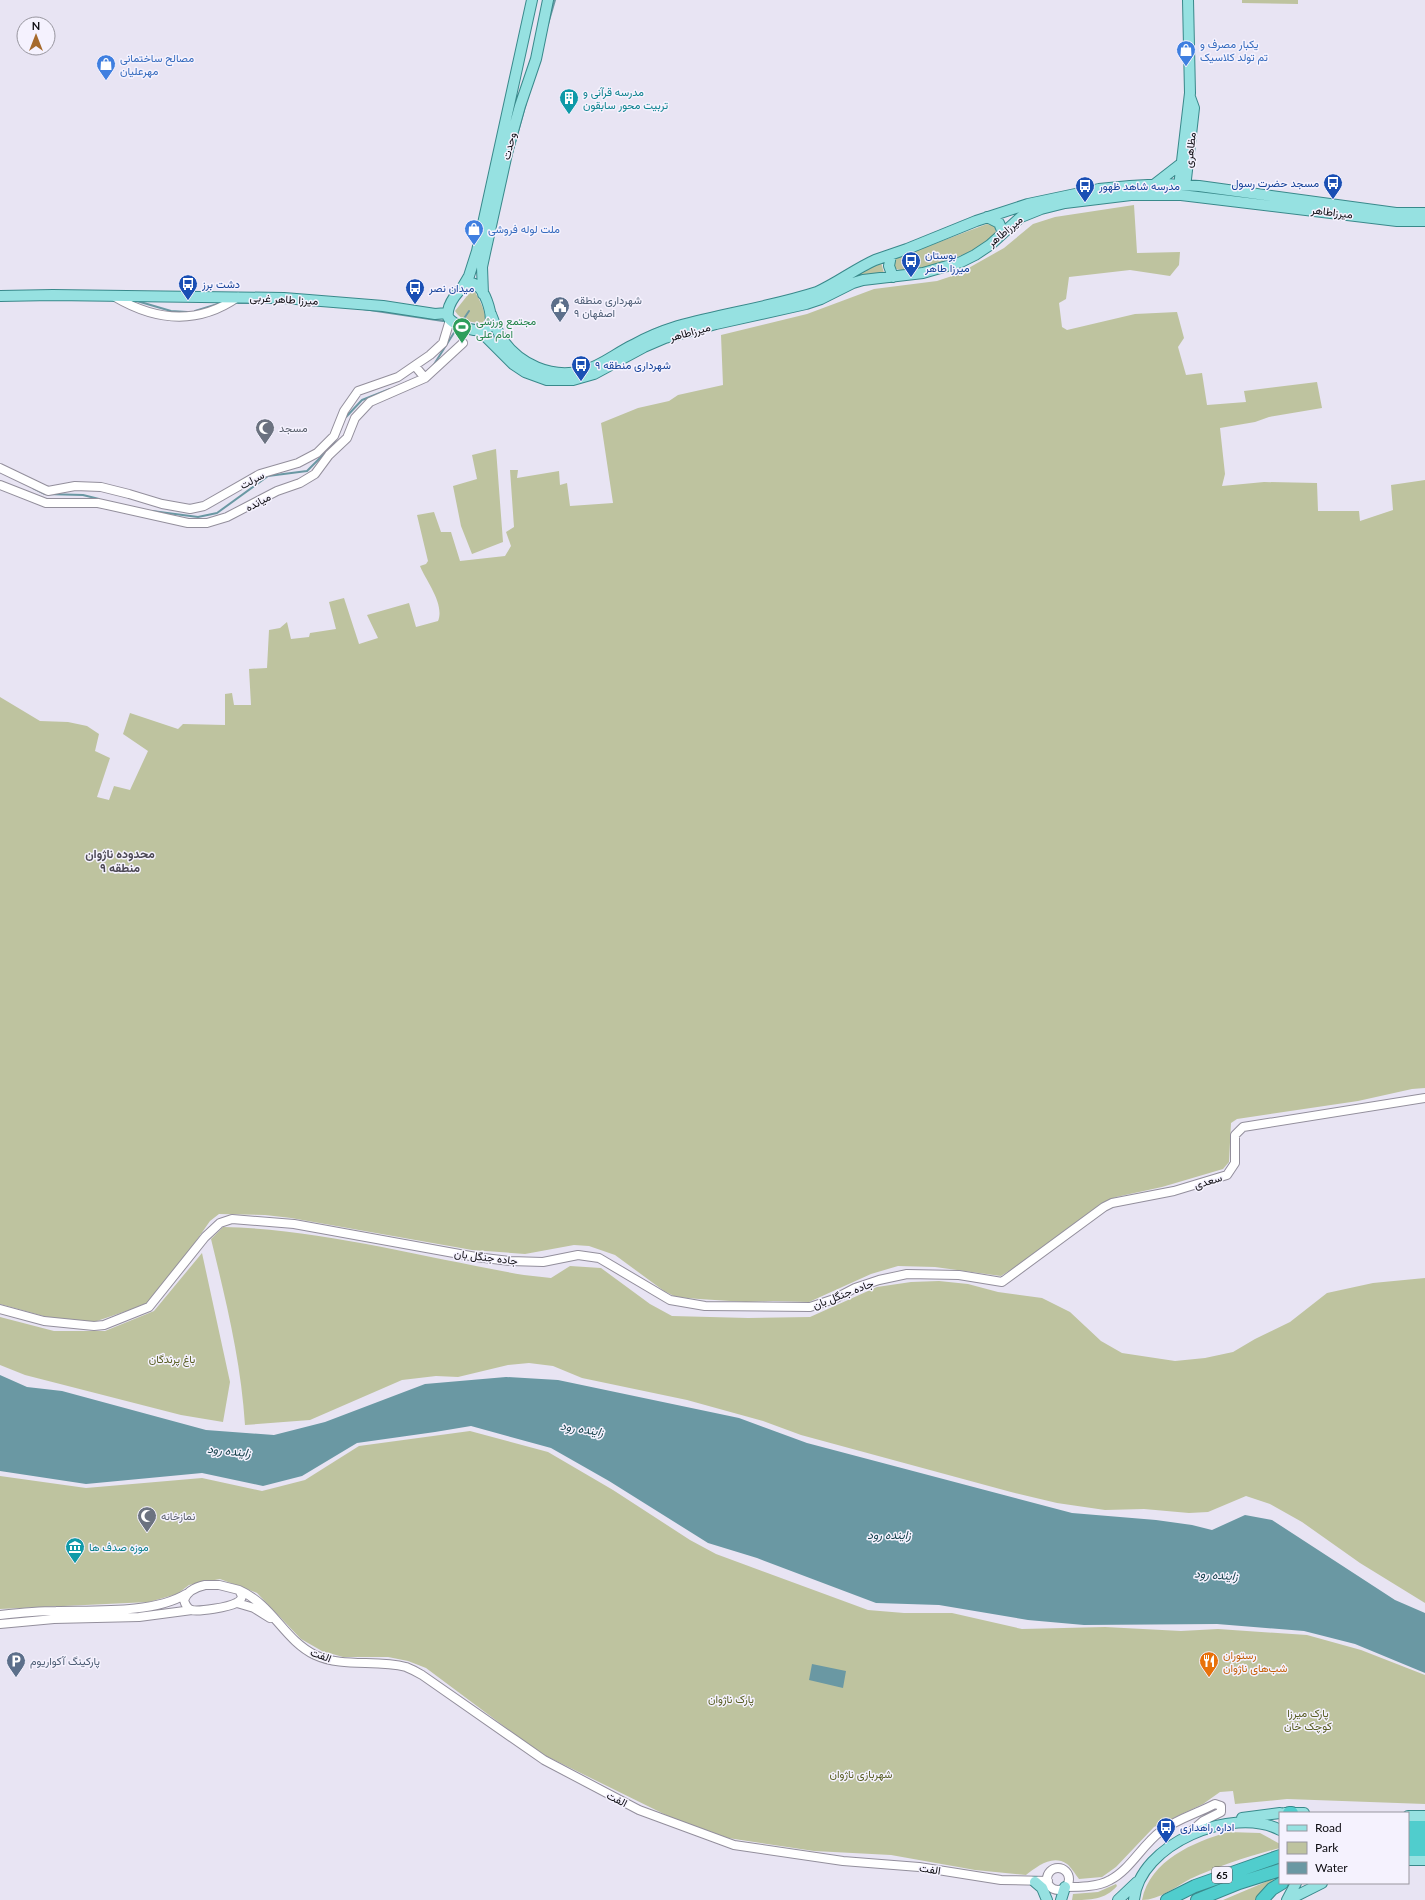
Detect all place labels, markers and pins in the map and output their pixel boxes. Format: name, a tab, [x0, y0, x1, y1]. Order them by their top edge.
place label: یکبار مصرف و تم تولد کلاسیک	[1200, 37, 1268, 65]
shop icon: یکبار مصرف و تم تولد کلاسیک	[1175, 39, 1197, 67]
place label: مصالح ساختمانی مهرعلیان	[120, 51, 194, 78]
shop icon: مصالح ساختمانی مهرعلیان	[95, 53, 117, 81]
place label: مدرسه قرآنی و تربیت محور سابقون	[583, 85, 669, 112]
building icon: مدرسه قرآنی و تربیت محور سابقون	[558, 87, 580, 115]
bus stop icon: مسجد حضرت رسول	[1322, 172, 1344, 200]
bus stop icon: مدرسه شاهد ظهور	[1074, 175, 1096, 203]
place label: مسجد حضرت رسول	[1232, 176, 1319, 190]
place label: مدرسه شاهد ظهور	[1098, 179, 1180, 193]
shop icon: ملت لوله فروشی	[463, 218, 485, 246]
place label: ملت لوله فروشی	[488, 222, 560, 236]
place label: بوستان میرزا طاهر	[924, 248, 970, 275]
bus stop icon: بوستان میرزا طاهر	[900, 250, 922, 278]
bus stop icon: دشت برز	[177, 273, 199, 301]
place label: دشت برز	[201, 277, 240, 291]
bus stop icon: میدان نصر	[404, 277, 426, 305]
place label: میدان نصر	[428, 281, 474, 295]
place label: شهرداری منطقه ۹ اصفهان	[574, 293, 642, 320]
public building icon: شهرداری منطقه ۹ اصفهان	[549, 295, 571, 323]
place label: مجتمع ورزشی امام علی	[476, 314, 536, 342]
sports icon: مجتمع ورزشی امام علی	[451, 316, 473, 344]
bus stop icon: شهرداری منطقه ۹	[570, 354, 592, 382]
place label: شهرداری منطقه ۹	[595, 358, 671, 372]
mosque icon: مسجد	[254, 417, 276, 445]
place label: مسجد	[279, 421, 308, 435]
mosque icon: نمازخانه	[136, 1505, 158, 1533]
place label: نمازخانه	[161, 1509, 195, 1523]
museum icon: موزه صدف ها	[64, 1536, 86, 1564]
place label: موزه صدف ها	[89, 1540, 149, 1554]
place label: رستوران شب‌های ناژوان	[1223, 1648, 1288, 1675]
parking icon: پارکینگ آکواریوم	[5, 1650, 27, 1678]
restaurant icon: رستوران شب‌های ناژوان	[1198, 1650, 1220, 1678]
place label: پارکینگ آکواریوم	[30, 1654, 100, 1669]
bus stop icon: اداره راهداری	[1155, 1816, 1177, 1844]
place label: اداره راهداری	[1180, 1820, 1234, 1834]

